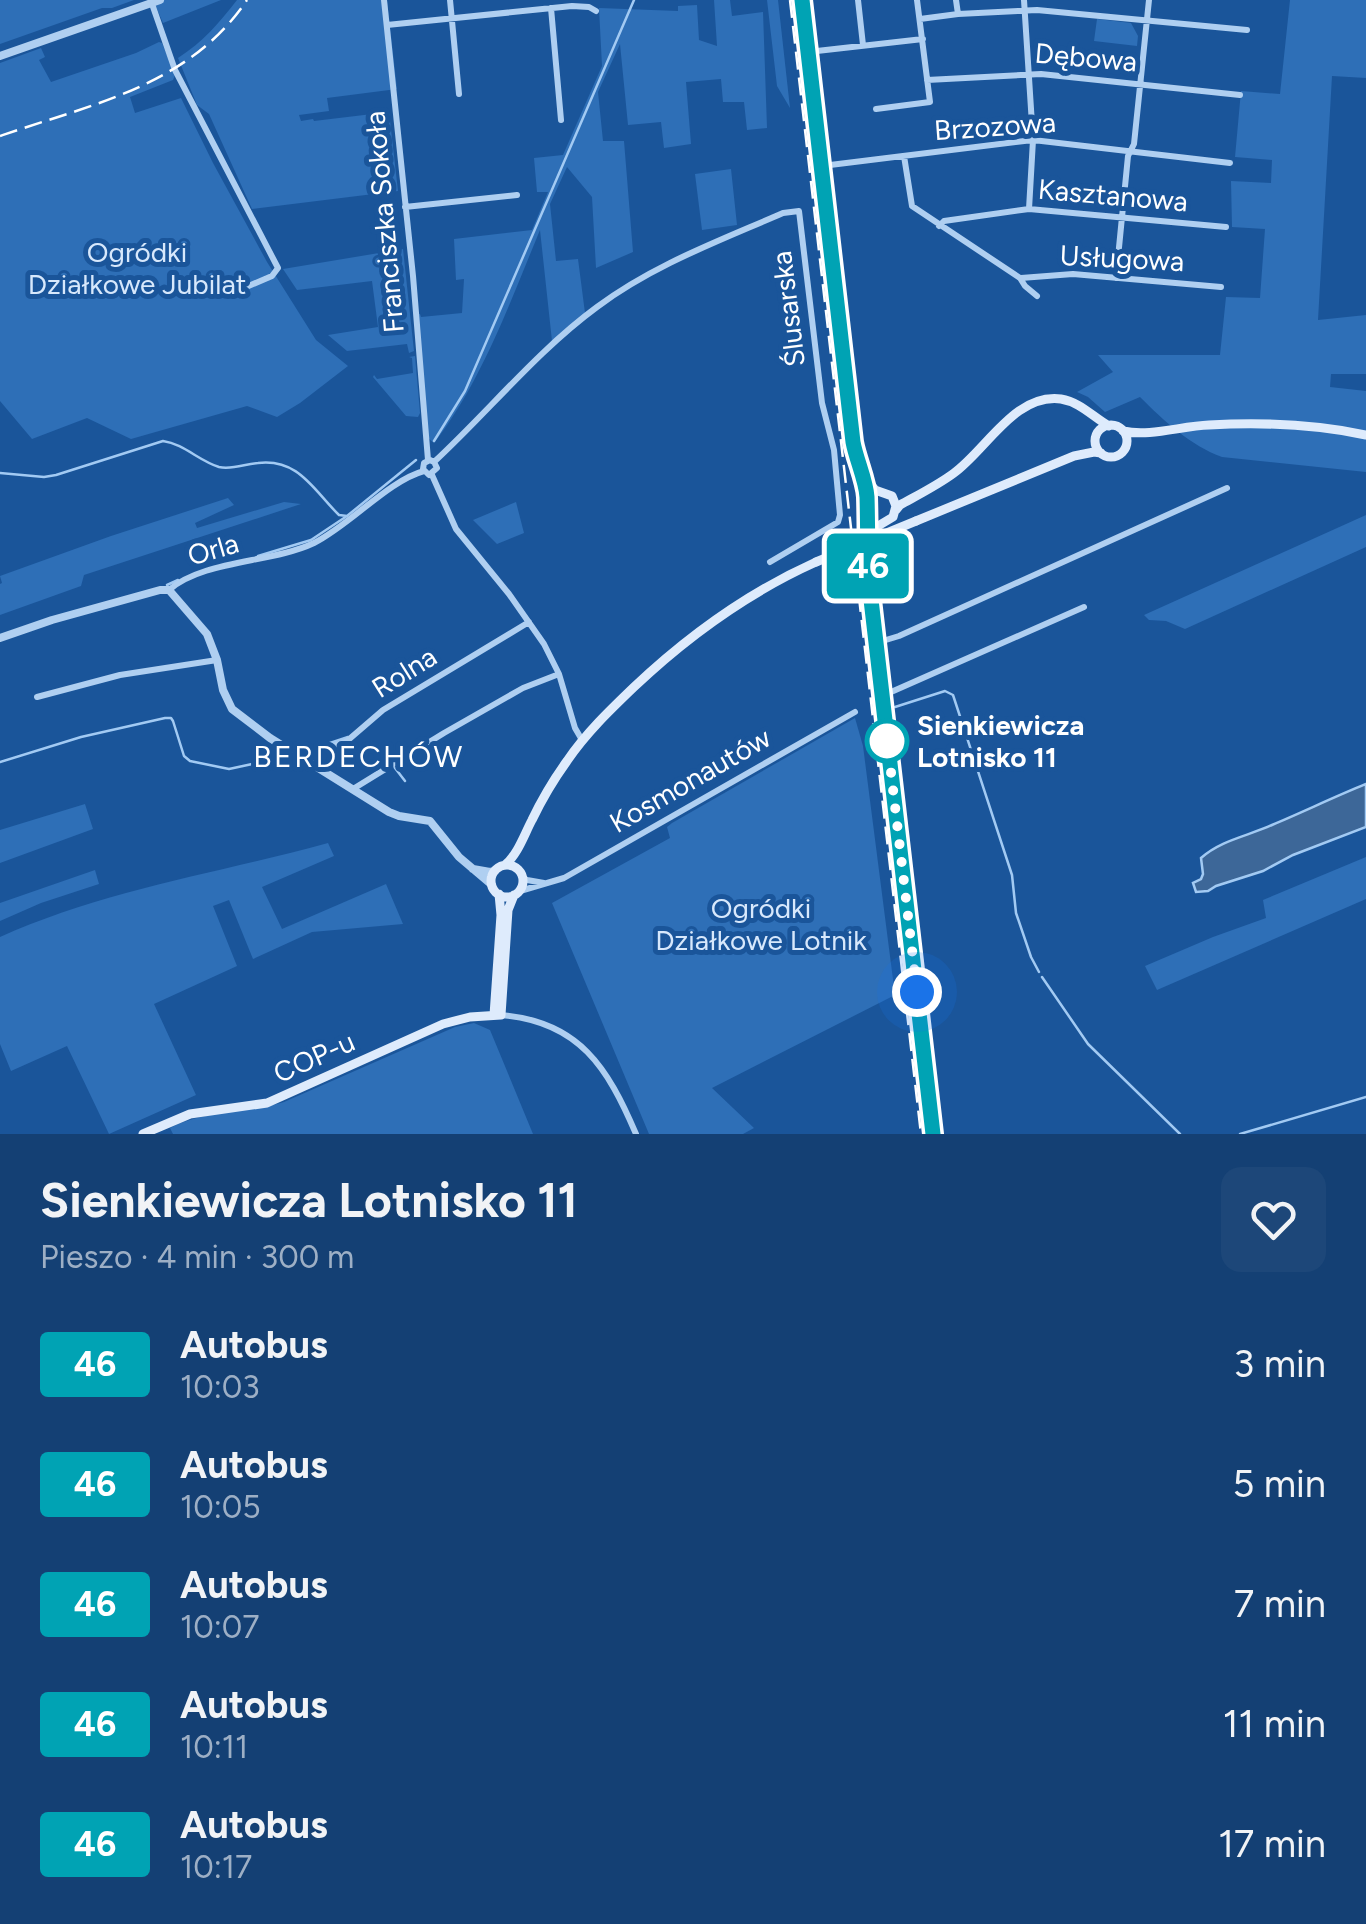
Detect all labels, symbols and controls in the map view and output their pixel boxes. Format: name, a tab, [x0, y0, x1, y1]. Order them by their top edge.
street label: Dębowa	[1033, 36, 1139, 78]
street label: Brzozowa	[933, 105, 1057, 147]
street label: Franciszka Sokoła	[357, 110, 411, 334]
street label: Kasztanowa	[1037, 172, 1189, 218]
park label: Ogródki Działkowe Jubilat	[28, 235, 246, 301]
street label: Usługowa	[1059, 238, 1185, 278]
street label: Ślusarska	[764, 249, 812, 369]
street label: Orla	[183, 526, 243, 572]
line badge: 46	[823, 534, 913, 598]
text: 46	[847, 545, 889, 587]
street label: Rolna	[365, 639, 443, 705]
place label: Sienkiewicza Lotnisko 11	[917, 708, 1084, 774]
street label: Kosmonautów	[604, 720, 777, 840]
marker: Sienkiewicza Lotnisko 11	[866, 720, 908, 762]
district label: BERDECHÓW	[253, 738, 465, 775]
park label: Ogródki Działkowe Lotnik	[655, 891, 867, 957]
your location	[892, 967, 942, 1017]
street label: COP-u	[268, 1024, 360, 1090]
button: heart	[1221, 1167, 1326, 1272]
text: Sienkiewicza Lotnisko 11	[40, 1171, 578, 1229]
text: Pieszo · 4 min · 300 m	[40, 1238, 354, 1276]
text: Autobus	[180, 1322, 328, 1368]
text: 3 min	[1234, 1341, 1326, 1387]
text: 46	[74, 1343, 116, 1385]
text: 10:03	[180, 1368, 260, 1406]
text: Autobus	[180, 1442, 328, 1488]
text: 5 min	[1232, 1461, 1326, 1507]
text: 46	[74, 1463, 116, 1505]
text: 10:05	[180, 1488, 261, 1526]
text: Autobus	[180, 1562, 328, 1608]
text: 7 min	[1234, 1581, 1326, 1627]
text: 46	[74, 1583, 116, 1625]
text: 10:07	[180, 1608, 260, 1646]
text: Autobus	[180, 1682, 328, 1728]
text: 11 min	[1223, 1701, 1326, 1747]
text: 46	[74, 1703, 116, 1745]
text: 10:11	[180, 1728, 248, 1766]
text: Autobus	[180, 1802, 328, 1848]
text: 17 min	[1218, 1821, 1326, 1867]
text: 46	[74, 1823, 116, 1865]
text: 10:17	[180, 1848, 252, 1886]

